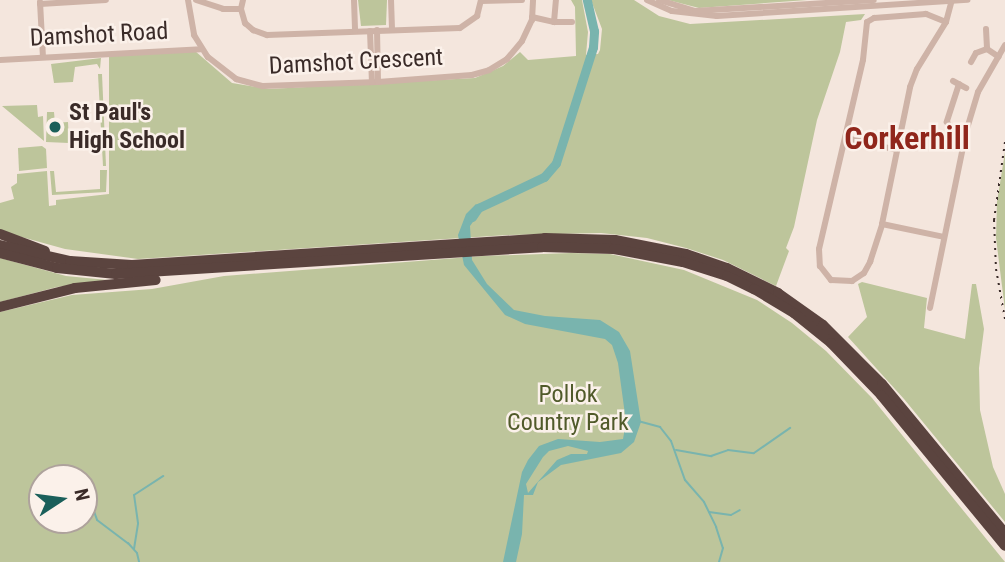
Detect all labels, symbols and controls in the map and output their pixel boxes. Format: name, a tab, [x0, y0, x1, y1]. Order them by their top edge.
street label: Damshot Road	[29, 17, 169, 53]
street label: Damshot Crescent	[268, 43, 444, 81]
place label: St Paul's High School	[69, 99, 185, 155]
marker: St Paul's High School	[47, 119, 63, 135]
district label: Corkerhill	[844, 119, 970, 157]
park label: Pollok Country Park	[507, 381, 629, 437]
north arrow	[28, 464, 98, 534]
text: N	[69, 486, 95, 503]

